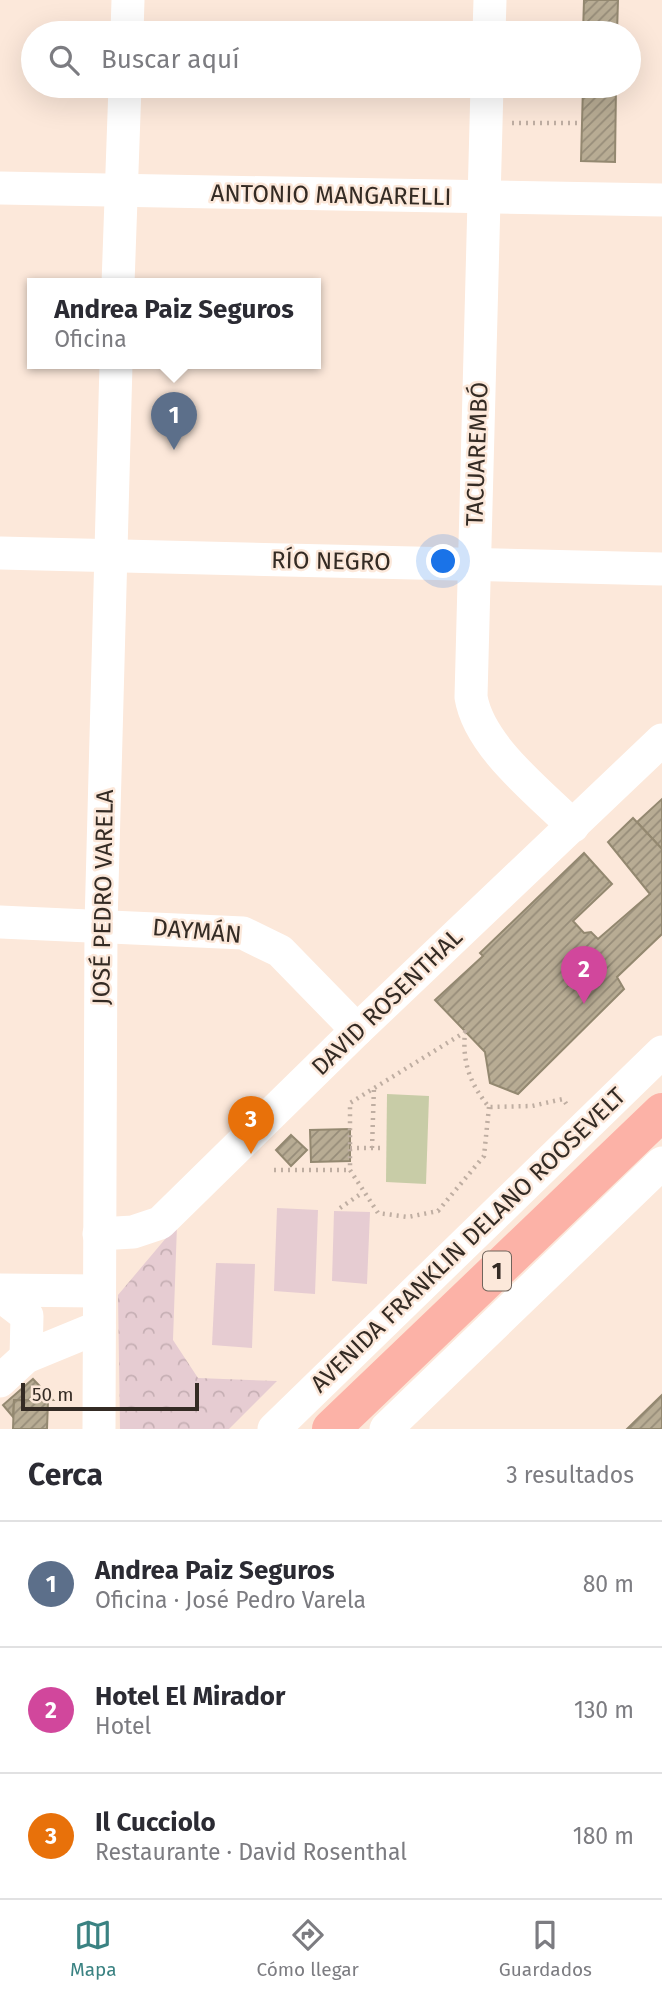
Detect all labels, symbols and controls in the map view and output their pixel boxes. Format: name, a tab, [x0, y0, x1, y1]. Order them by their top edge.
search box	[21, 21, 641, 98]
icon: search	[45, 41, 83, 79]
text: Buscar aquí	[101, 44, 239, 75]
street label: ANTONIO MANGARELLI	[210, 179, 452, 211]
popup	[27, 278, 321, 369]
text: Andrea Paiz Seguros	[54, 294, 294, 325]
text: Oficina	[54, 325, 127, 353]
street label: TACUAREMBÓ	[459, 381, 494, 527]
pin: 1	[151, 392, 197, 450]
your location	[426, 544, 460, 578]
street label: RÍO NEGRO	[271, 545, 391, 576]
street label: JOSÉ PEDRO VARELA	[86, 789, 119, 1005]
street label: DAYMÁN	[151, 912, 243, 949]
street label: DAVID ROSENTHAL	[306, 923, 468, 1081]
pin: 2	[561, 946, 607, 1004]
street label: AVENIDA FRANKLIN DELANO ROOSEVELT	[305, 1082, 631, 1398]
pin: 3	[228, 1096, 274, 1154]
road number: 1	[483, 1252, 511, 1290]
scale bar	[21, 1380, 200, 1412]
text: 50 m	[32, 1383, 73, 1406]
text: Cerca	[28, 1457, 103, 1493]
text: 3 resultados	[506, 1461, 634, 1489]
text: Andrea Paiz Seguros	[95, 1555, 335, 1586]
text: 1	[46, 1570, 56, 1598]
text: 80 m	[583, 1570, 634, 1598]
text: Oficina · José Pedro Varela	[95, 1586, 366, 1614]
text: Hotel El Mirador	[95, 1681, 285, 1712]
text: 2	[45, 1696, 57, 1724]
text: 130 m	[574, 1696, 634, 1724]
text: Hotel	[95, 1712, 151, 1740]
text: Il Cucciolo	[95, 1807, 216, 1838]
text: 3	[45, 1822, 57, 1850]
text: 180 m	[573, 1822, 634, 1850]
text: Restaurante · David Rosenthal	[95, 1838, 407, 1866]
tab: Mapa	[70, 1916, 117, 1981]
tab: Cómo llegar	[256, 1916, 359, 1981]
tab: Guardados	[499, 1916, 592, 1981]

